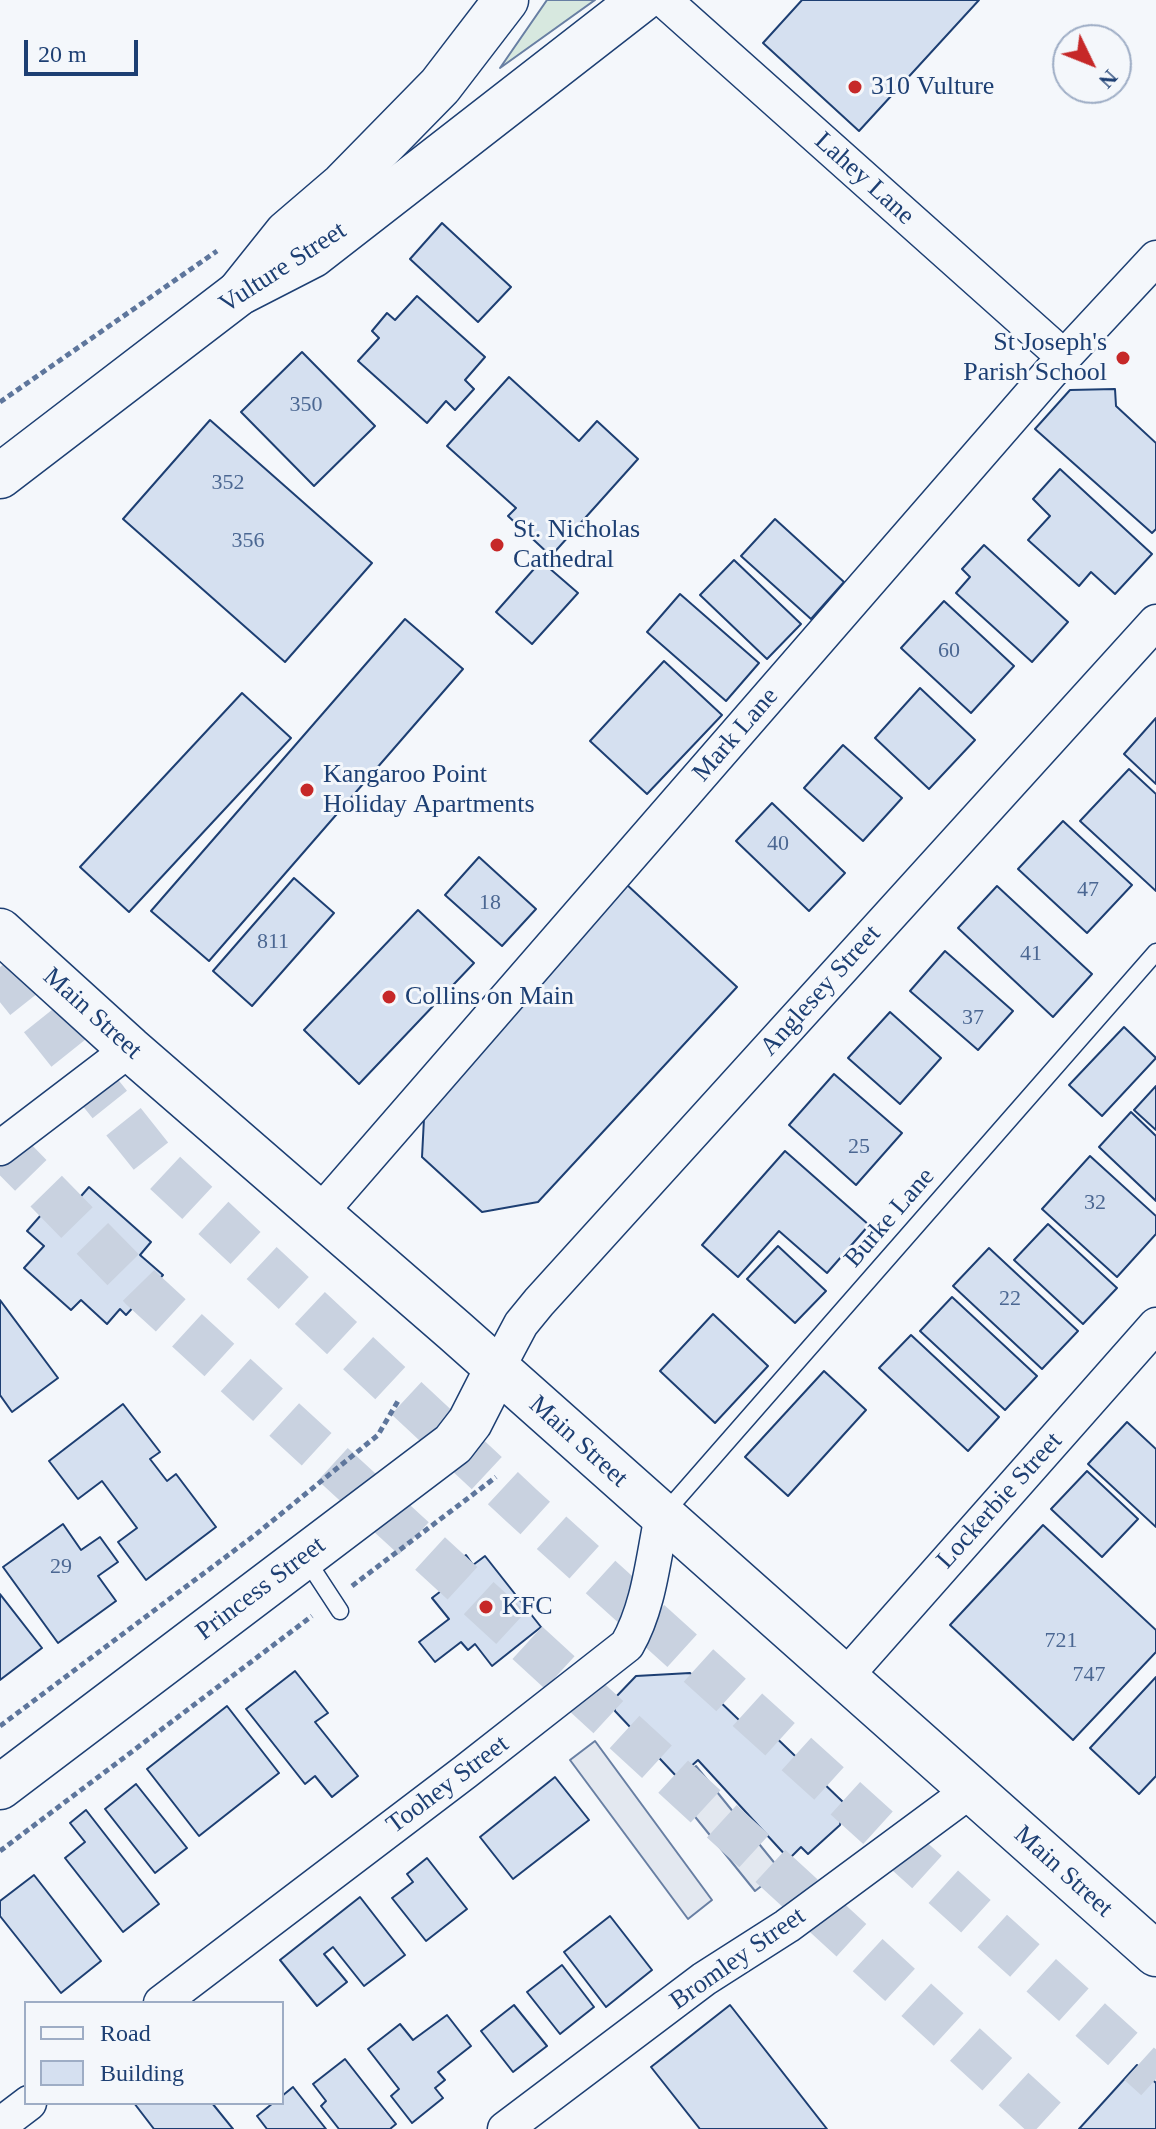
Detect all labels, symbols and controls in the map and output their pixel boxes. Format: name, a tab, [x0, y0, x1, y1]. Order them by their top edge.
scale bar	[28, 24, 142, 74]
north arrow	[1052, 24, 1132, 104]
text: 20 m	[38, 41, 87, 67]
text: N	[1094, 65, 1123, 94]
place label: 310 Vulture	[871, 71, 1007, 103]
marker: 310 Vulture	[846, 78, 864, 96]
street label: Lahey Lane	[803, 121, 925, 237]
street label: Vulture Street	[205, 210, 361, 326]
place label: St Joseph's Parish School	[943, 327, 1107, 388]
marker: St Joseph's Parish School	[1114, 349, 1132, 367]
house number: 350	[288, 392, 324, 418]
house number: 352	[210, 470, 246, 496]
place label: St. Nicholas Cathedral	[513, 514, 656, 576]
house number: 356	[230, 528, 266, 554]
marker: St. Nicholas Cathedral	[488, 536, 506, 554]
house number: 60	[937, 638, 961, 664]
street label: Mark Lane	[683, 678, 789, 792]
place label: Kangaroo Point Holiday Apartments	[323, 759, 564, 820]
marker: Kangaroo Point Holiday Apartments	[298, 781, 316, 799]
house number: 40	[766, 831, 790, 857]
house number: 47	[1076, 877, 1100, 903]
house number: 18	[478, 890, 502, 916]
street label: Anglesey Street	[747, 911, 895, 1071]
house number: 811	[255, 929, 291, 955]
house number: 41	[1019, 941, 1043, 967]
street label: Main Street	[31, 957, 153, 1071]
place label: Collins on Main	[405, 981, 589, 1013]
marker: Collins on Main	[380, 988, 398, 1006]
house number: 37	[961, 1005, 985, 1031]
house number: 25	[847, 1134, 871, 1160]
street label: Burke Lane	[834, 1156, 946, 1280]
house number: 32	[1083, 1190, 1107, 1216]
house number: 22	[998, 1286, 1022, 1312]
street label: Main Street	[517, 1385, 639, 1499]
street label: Lockerbie Street	[923, 1417, 1077, 1585]
street label: Princess Street	[180, 1523, 342, 1655]
house number: 29	[49, 1554, 73, 1580]
place label: KFC	[502, 1591, 549, 1623]
marker: KFC	[477, 1598, 495, 1616]
house number: 721	[1043, 1628, 1079, 1654]
house number: 747	[1071, 1662, 1107, 1688]
street label: Toohey Street	[372, 1722, 524, 1848]
street label: Main Street	[1002, 1815, 1124, 1929]
street label: Bromley Street	[655, 1894, 821, 2024]
legend	[24, 2001, 284, 2105]
text: Road	[100, 2020, 151, 2046]
text: Building	[100, 2060, 184, 2086]

